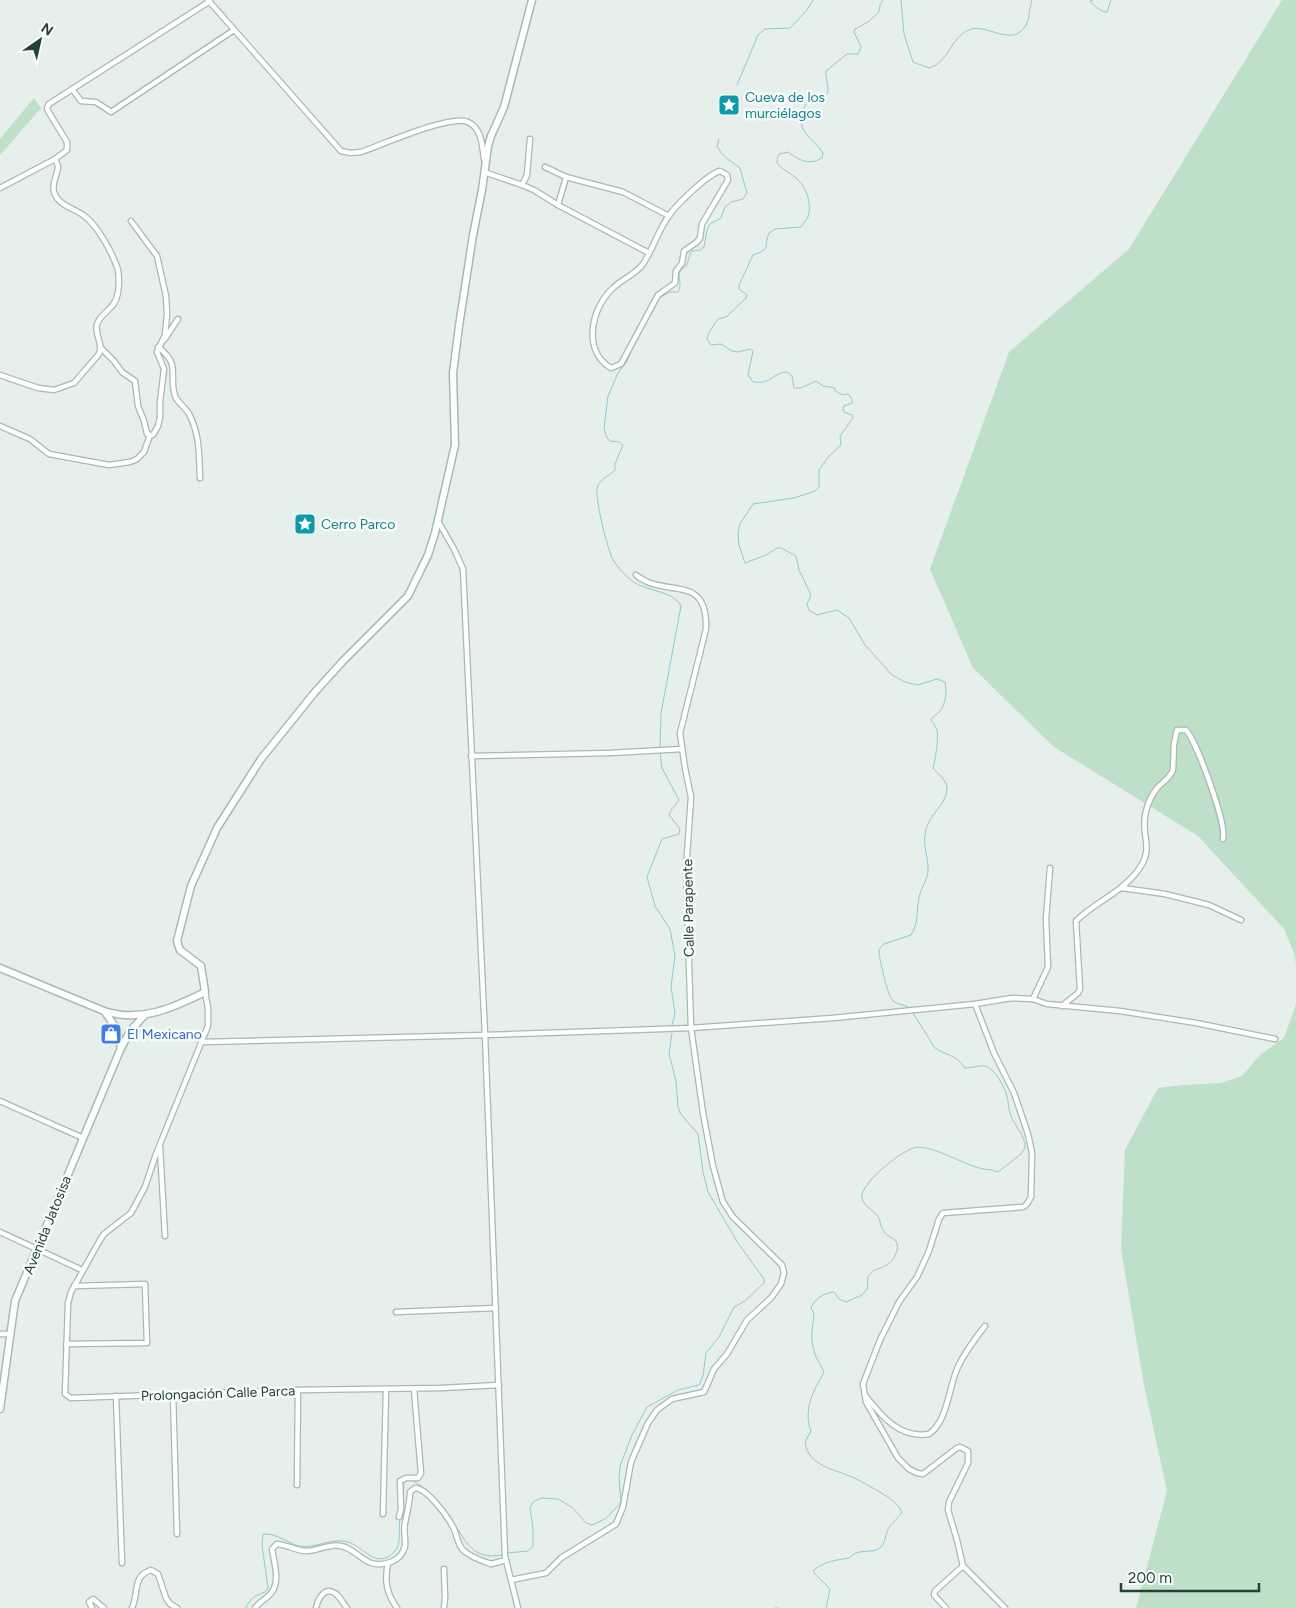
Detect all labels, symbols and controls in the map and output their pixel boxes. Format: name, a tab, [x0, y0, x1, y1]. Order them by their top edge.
north arrow	[15, 15, 65, 65]
text: N	[38, 20, 56, 40]
place label: Cueva de los murciélagos	[745, 89, 825, 122]
place icon: Cueva de los murciélagos	[717, 93, 741, 117]
place icon: Cerro Parco	[293, 512, 317, 536]
place label: Cerro Parco	[321, 516, 395, 533]
street label: Calle Parapente	[679, 858, 698, 957]
shop icon: El Mexicano	[99, 1022, 123, 1046]
place label: El Mexicano	[127, 1026, 202, 1043]
street label: Avenida Jatosisa	[20, 1173, 75, 1277]
street label: Prolongación Calle Parca	[141, 1382, 296, 1405]
scale bar	[1121, 1560, 1258, 1592]
text: 200 m	[1128, 1569, 1172, 1587]

